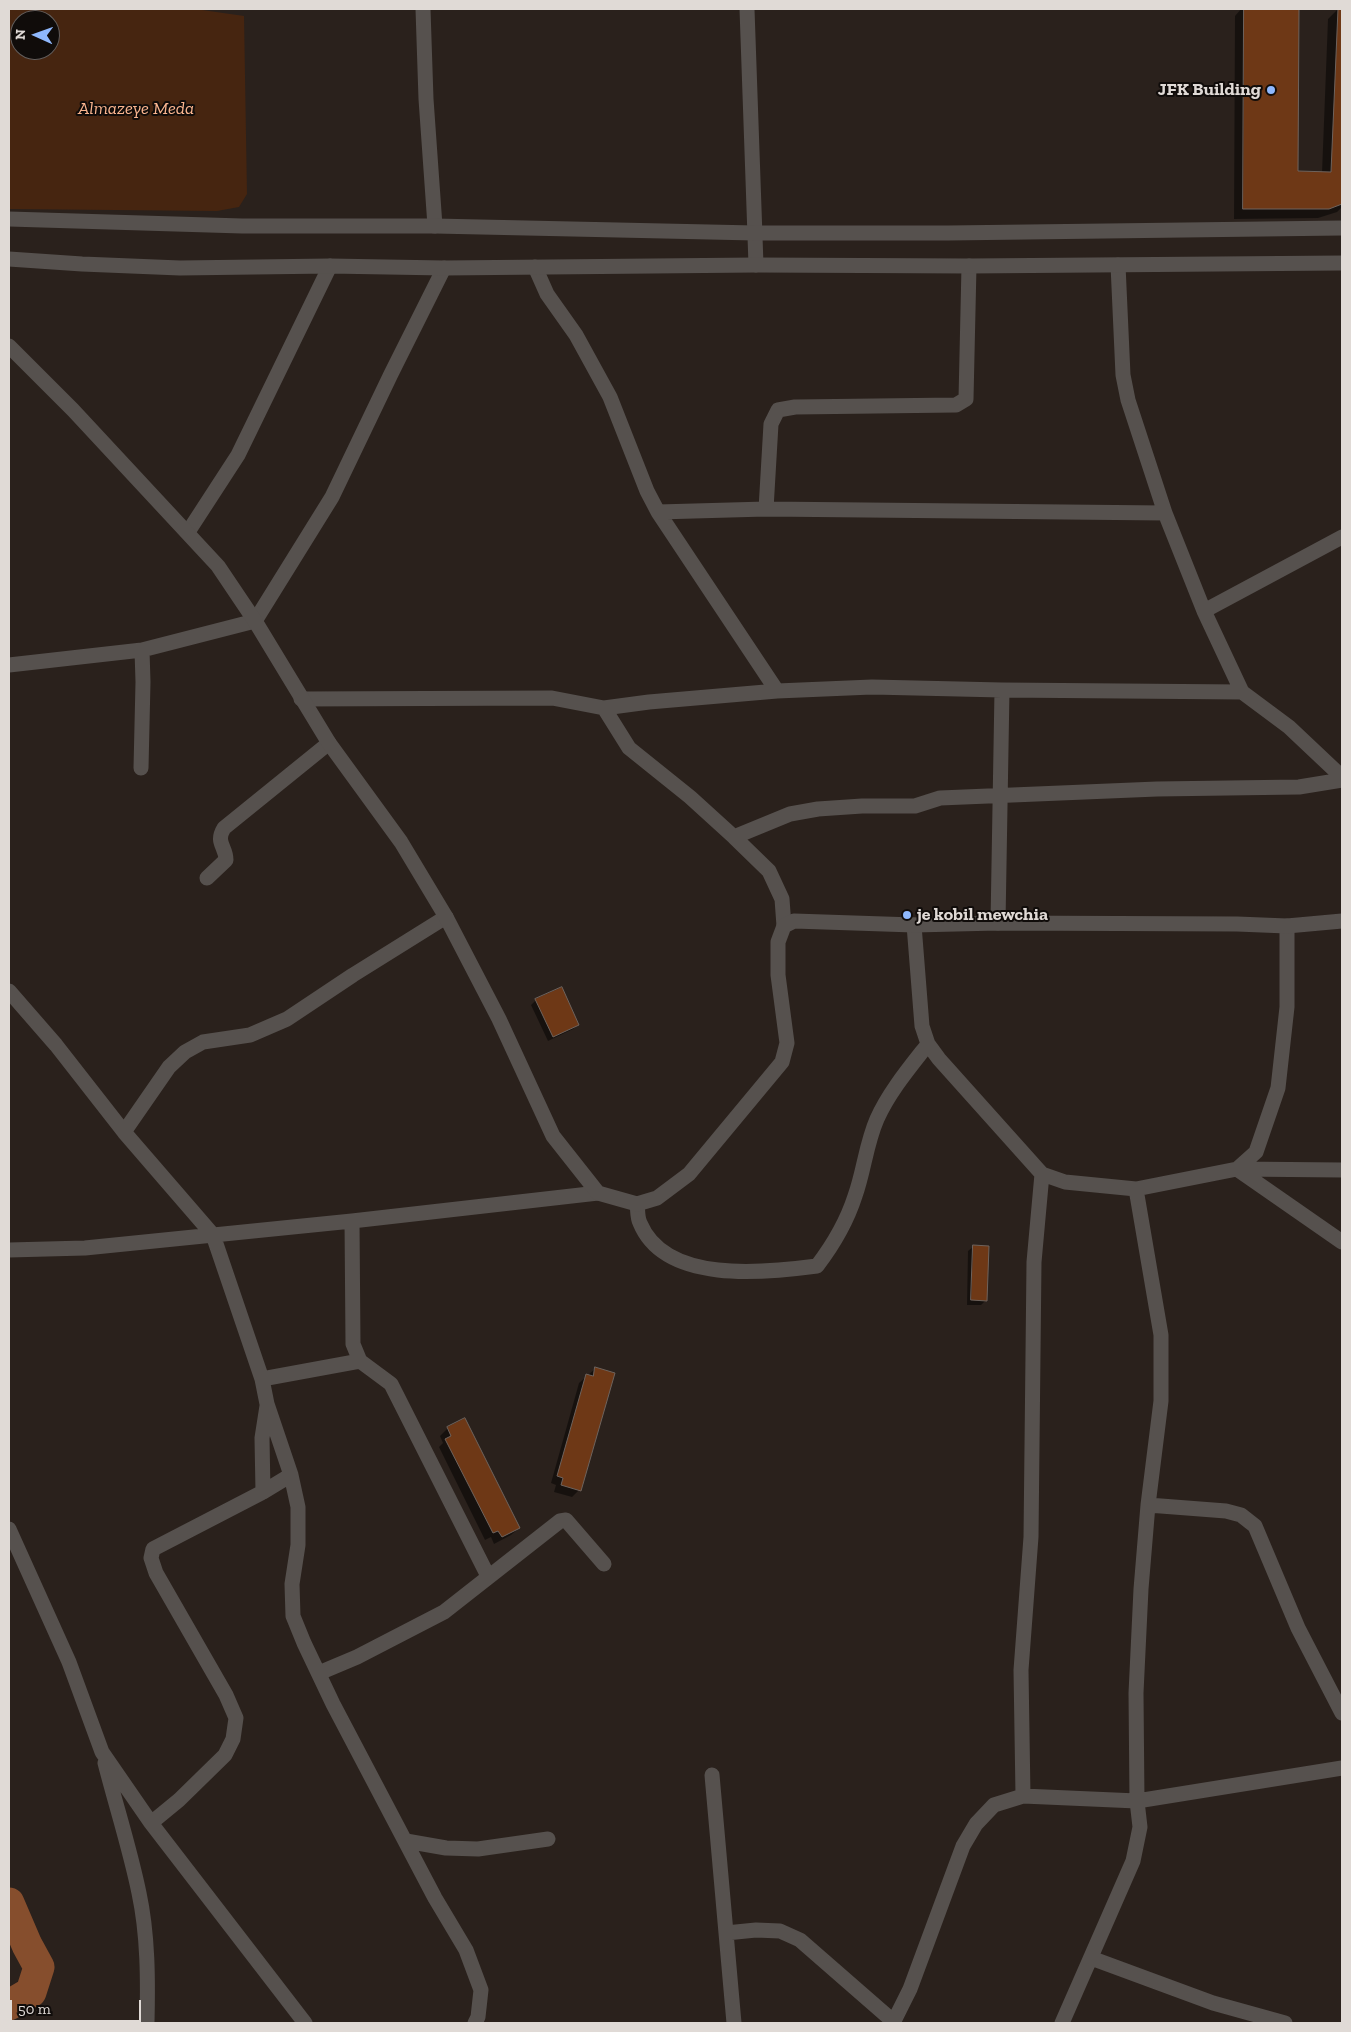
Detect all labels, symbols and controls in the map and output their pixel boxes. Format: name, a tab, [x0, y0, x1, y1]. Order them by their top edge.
north arrow	[10, 10, 60, 60]
text: N	[12, 29, 29, 40]
place label: JFK Building	[1158, 79, 1261, 101]
marker: JFK Building	[1265, 84, 1277, 96]
park label: Almazeye Meda	[78, 98, 194, 120]
place label: je kobil mewchia	[917, 904, 1048, 926]
marker: je kobil mewchia	[901, 909, 913, 921]
scale bar	[12, 1990, 144, 2022]
text: 50 m	[18, 2000, 51, 2018]

